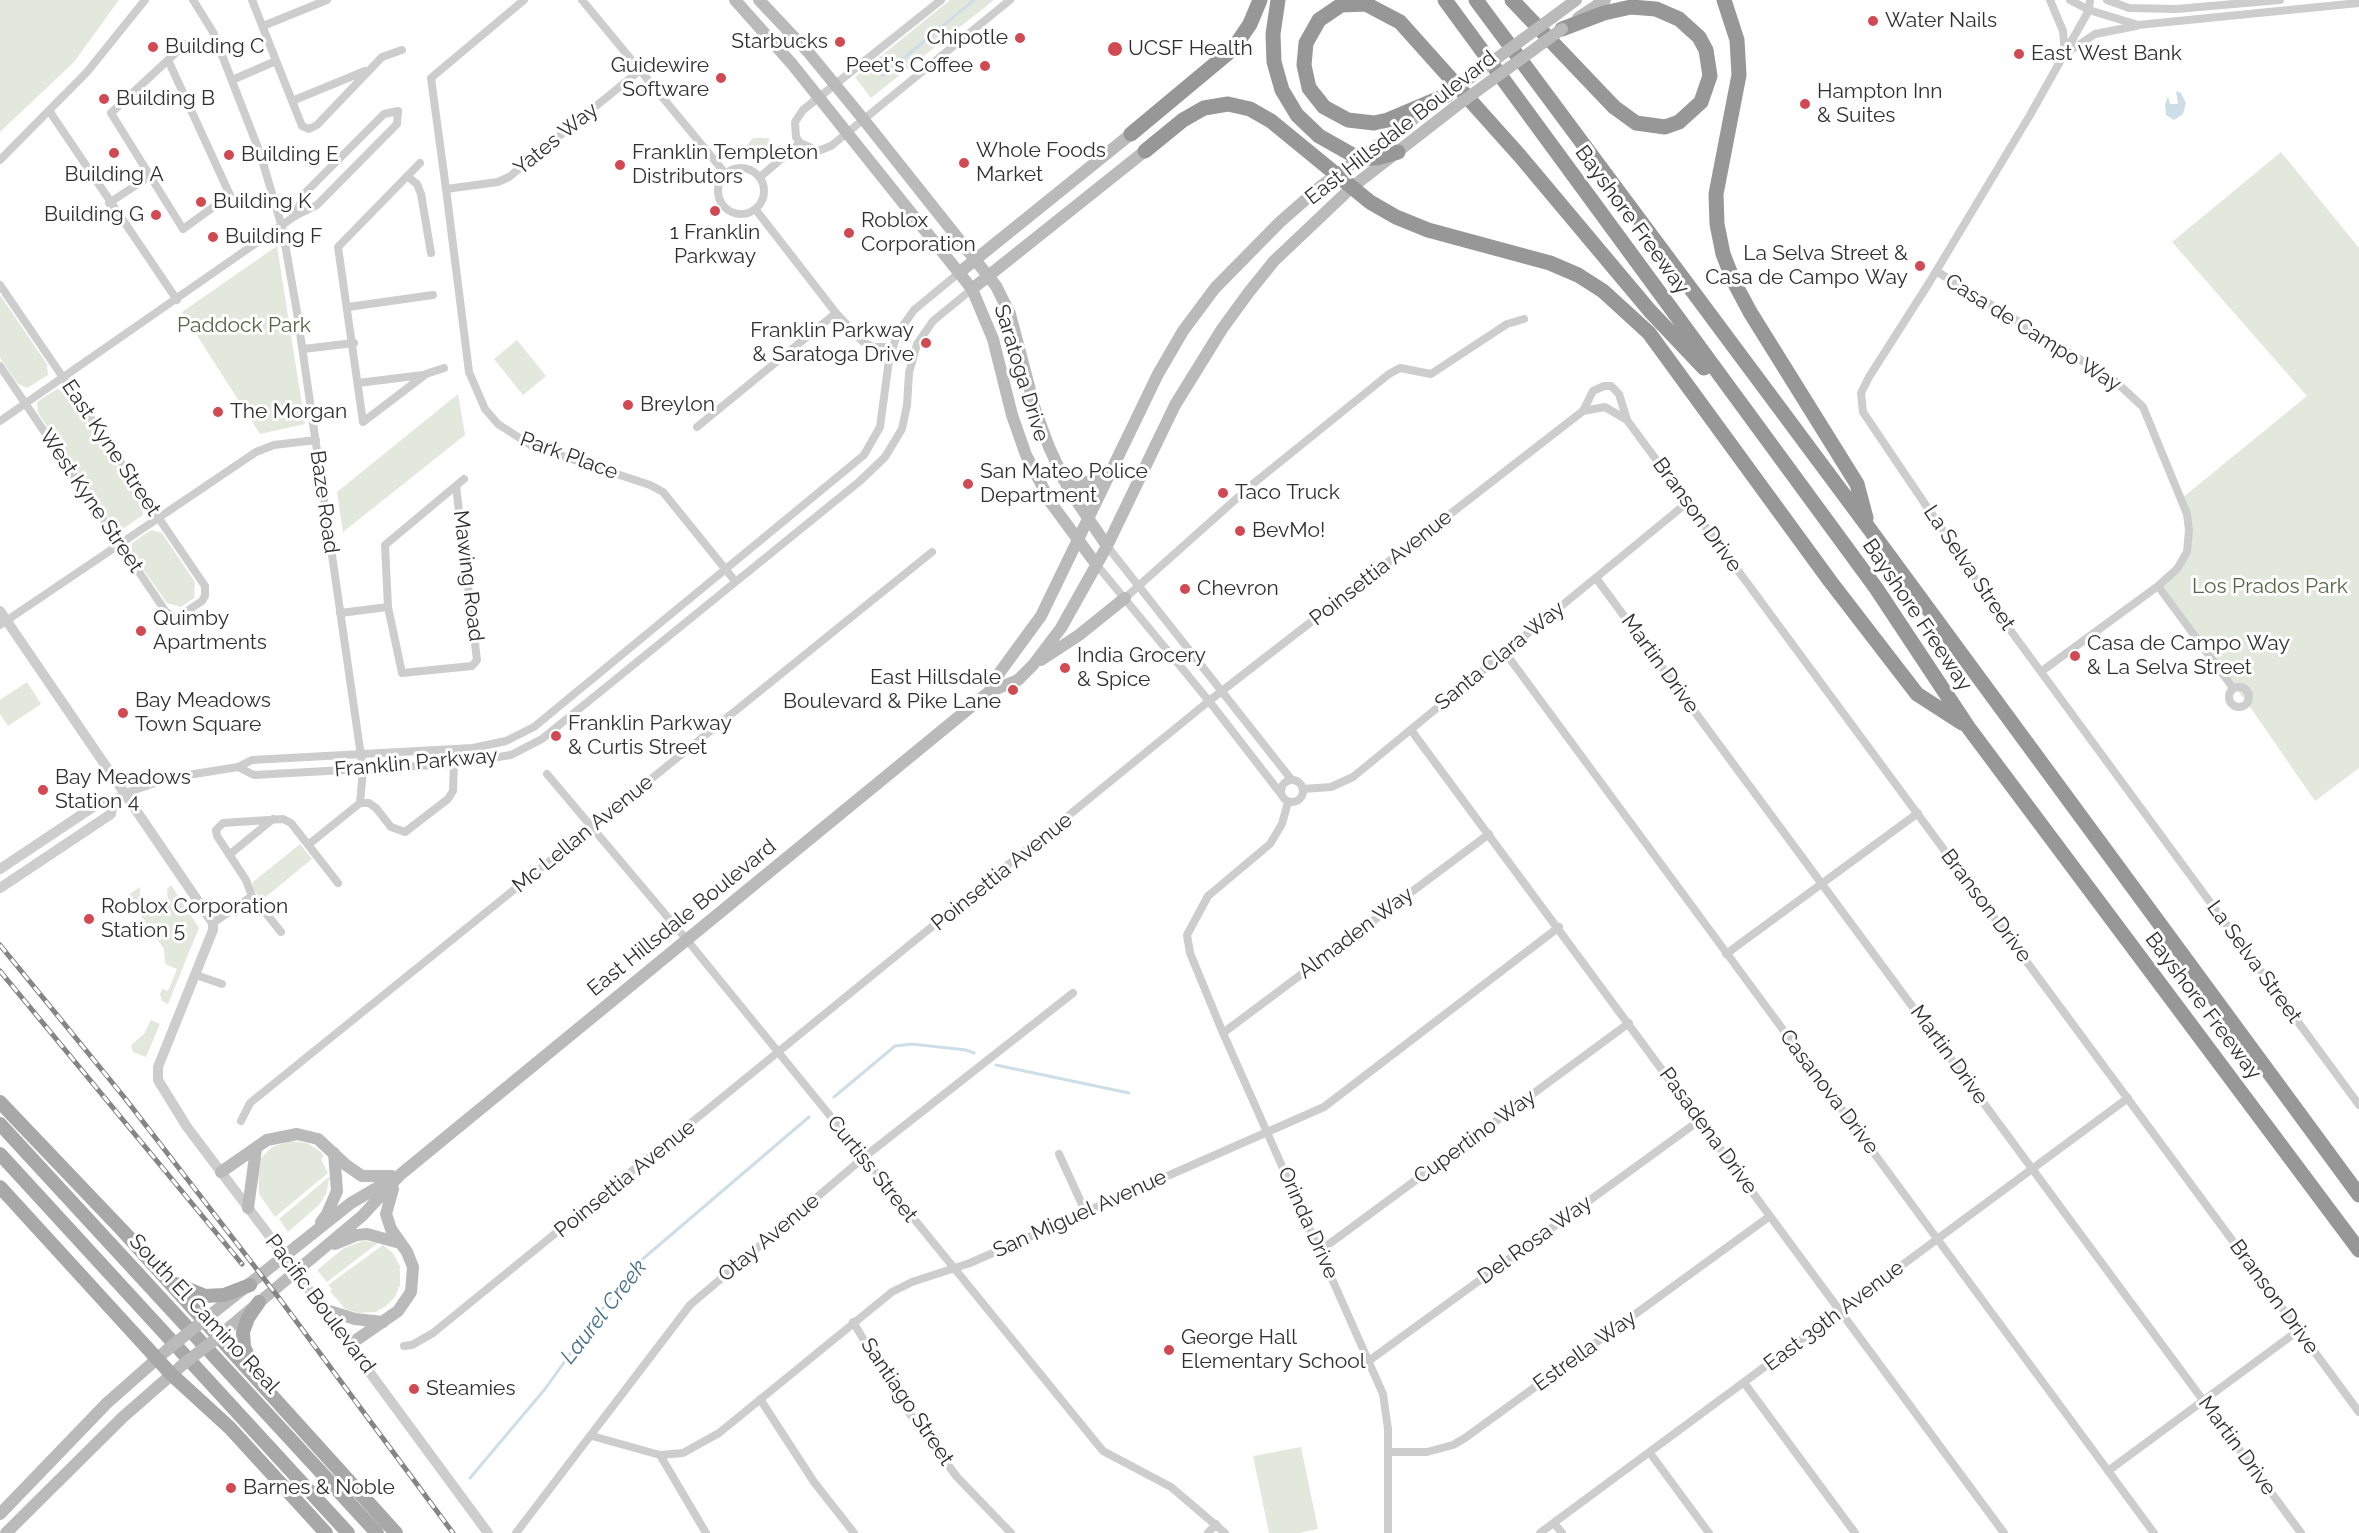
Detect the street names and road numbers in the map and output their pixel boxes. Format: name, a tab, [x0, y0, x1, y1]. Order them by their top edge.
street label: East Hillsdale Boulevard	[1300, 46, 1502, 210]
street label: Yates Way	[509, 97, 603, 181]
street label: Bayshore Freeway	[1569, 141, 1695, 299]
street label: Casa de Campo Way	[1940, 269, 2126, 397]
street label: Saratoga Drive	[988, 301, 1054, 445]
street label: East Kyne Street	[56, 375, 166, 521]
street label: West Kyne Street	[34, 424, 148, 578]
street label: Park Place	[517, 427, 621, 485]
street label: Baze Road	[304, 449, 344, 555]
street label: Branson Drive	[1647, 453, 1747, 577]
street label: La Selva Street	[1918, 501, 2020, 635]
street label: Poinsettia Avenue	[1305, 505, 1457, 631]
street label: Mawing Road	[447, 509, 489, 643]
street label: Bayshore Freeway	[1857, 534, 1977, 696]
street label: Santa Clara Way	[1430, 596, 1570, 716]
street label: Martin Drive	[1616, 609, 1704, 719]
street label: Franklin Parkway	[333, 743, 499, 783]
street label: Mc Lellan Avenue	[508, 770, 658, 898]
street label: Poinsettia Avenue	[927, 808, 1077, 936]
street label: East Hillsdale Boulevard	[583, 834, 781, 1002]
street label: Branson Drive	[1935, 844, 2037, 968]
street label: Almaden Way	[1294, 882, 1418, 984]
street label: La Selva Street	[2201, 896, 2307, 1028]
street label: Bayshore Freeway	[2139, 927, 2267, 1085]
street label: Martin Drive	[1905, 1000, 1993, 1110]
street label: Casanova Drive	[1774, 1025, 1884, 1159]
street label: Pasadena Drive	[1654, 1063, 1762, 1199]
street label: Cupertino Way	[1409, 1084, 1541, 1190]
street label: Curtiss Street	[821, 1111, 923, 1227]
street label: Poinsettia Avenue	[550, 1115, 700, 1243]
street label: Orinda Drive	[1272, 1163, 1344, 1283]
street label: San Miguel Avenue	[989, 1164, 1171, 1264]
street label: Otay Avenue	[713, 1188, 825, 1288]
street label: Del Rosa Way	[1473, 1190, 1597, 1290]
street label: South El Camino Real	[124, 1229, 284, 1399]
street label: Pacific Boulevard	[260, 1230, 380, 1378]
street label: Branson Drive	[2224, 1235, 2324, 1359]
street label: East 39th Avenue	[1759, 1255, 1909, 1377]
street label: Estrella Way	[1529, 1305, 1641, 1397]
street label: Santiago Street	[855, 1333, 959, 1471]
street label: Martin Drive	[2193, 1391, 2281, 1501]

